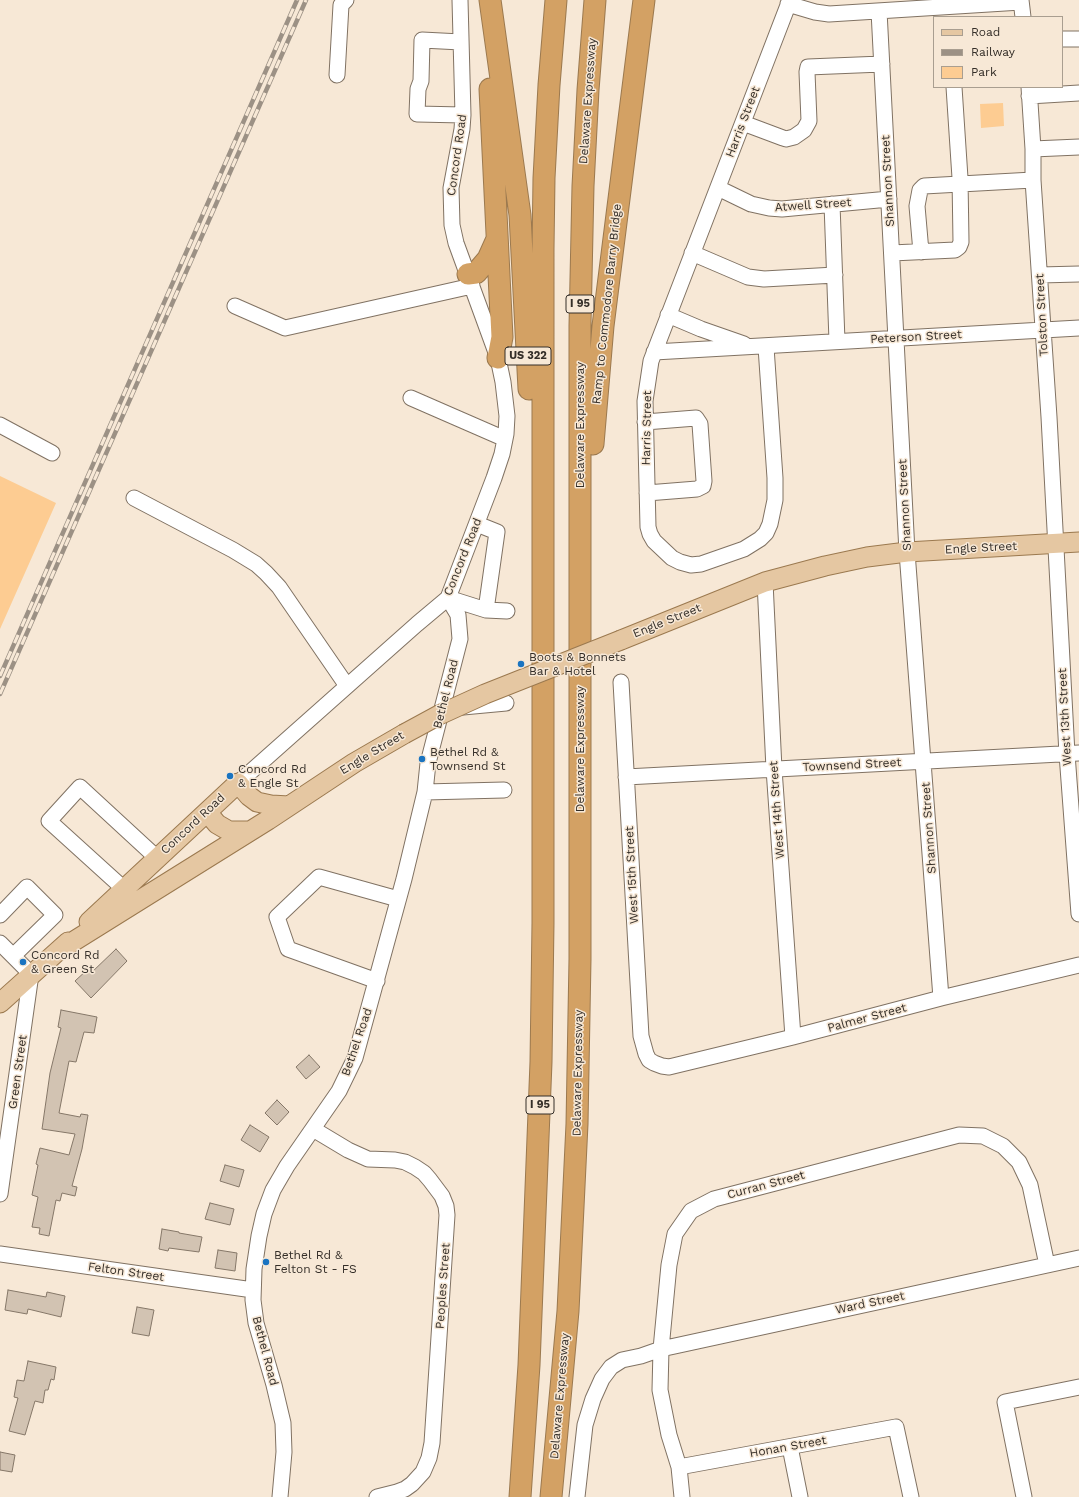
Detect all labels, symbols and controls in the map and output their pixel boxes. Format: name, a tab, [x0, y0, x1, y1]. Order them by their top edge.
legend	[933, 16, 1063, 88]
text: Road	[971, 25, 1000, 39]
street label: Delaware Expressway	[576, 37, 600, 165]
text: Railway	[971, 45, 1015, 59]
text: Park	[971, 65, 997, 79]
street label: Harris Street	[723, 84, 763, 160]
street label: Concord Road	[444, 113, 470, 197]
street label: Shannon Street	[878, 135, 898, 227]
street label: Atwell Street	[774, 195, 852, 215]
street label: Ramp to Commodore Barry Bridge	[589, 203, 625, 405]
street label: Tolston Street	[1033, 273, 1051, 357]
road number: I 95	[566, 295, 594, 313]
street label: Peterson Street	[870, 327, 962, 347]
road number: US 322	[505, 347, 551, 365]
street label: Delaware Expressway	[573, 362, 587, 488]
street label: Harris Street	[639, 390, 655, 466]
street label: Shannon Street	[895, 459, 915, 551]
street label: Concord Road	[441, 516, 485, 598]
street label: Engle Street	[945, 539, 1017, 557]
street label: Engle Street	[631, 601, 703, 641]
place label: Boots & Bonnets Bar & Hotel	[529, 650, 626, 678]
street label: Bethel Road	[430, 658, 462, 730]
marker: Boots & Bonnets Bar & Hotel	[516, 659, 526, 669]
street label: West 13th Street	[1055, 668, 1075, 766]
street label: Delaware Expressway	[573, 686, 587, 812]
street label: Engle Street	[337, 728, 407, 778]
place label: Bethel Rd & Townsend St	[430, 745, 505, 773]
marker: Bethel Rd & Townsend St	[417, 754, 427, 764]
street label: Townsend Street	[802, 755, 902, 775]
street label: West 14th Street	[766, 761, 788, 859]
place label: Concord Rd & Engle St	[238, 762, 306, 790]
marker: Concord Rd & Engle St	[225, 771, 235, 781]
street label: Shannon Street	[919, 782, 939, 874]
street label: Concord Road	[158, 791, 228, 857]
street label: West 15th Street	[622, 826, 642, 924]
place label: Concord Rd & Green St	[31, 948, 99, 976]
marker: Concord Rd & Green St	[18, 957, 28, 967]
street label: Palmer Street	[826, 1001, 908, 1035]
street label: Bethel Road	[339, 1006, 375, 1078]
street label: Delaware Expressway	[570, 1010, 586, 1136]
street label: Green Street	[6, 1034, 30, 1110]
road number: I 95	[526, 1096, 554, 1114]
street label: Curran Street	[726, 1168, 806, 1202]
street label: Peoples Street	[433, 1243, 453, 1329]
place label: Bethel Rd & Felton St - FS	[274, 1248, 357, 1276]
marker: Bethel Rd & Felton St - FS	[261, 1257, 271, 1267]
street label: Felton Street	[87, 1260, 165, 1284]
street label: Ward Street	[834, 1289, 906, 1317]
street label: Bethel Road	[249, 1315, 281, 1387]
street label: Delaware Expressway	[547, 1332, 573, 1460]
street label: Honan Street	[748, 1433, 828, 1461]

